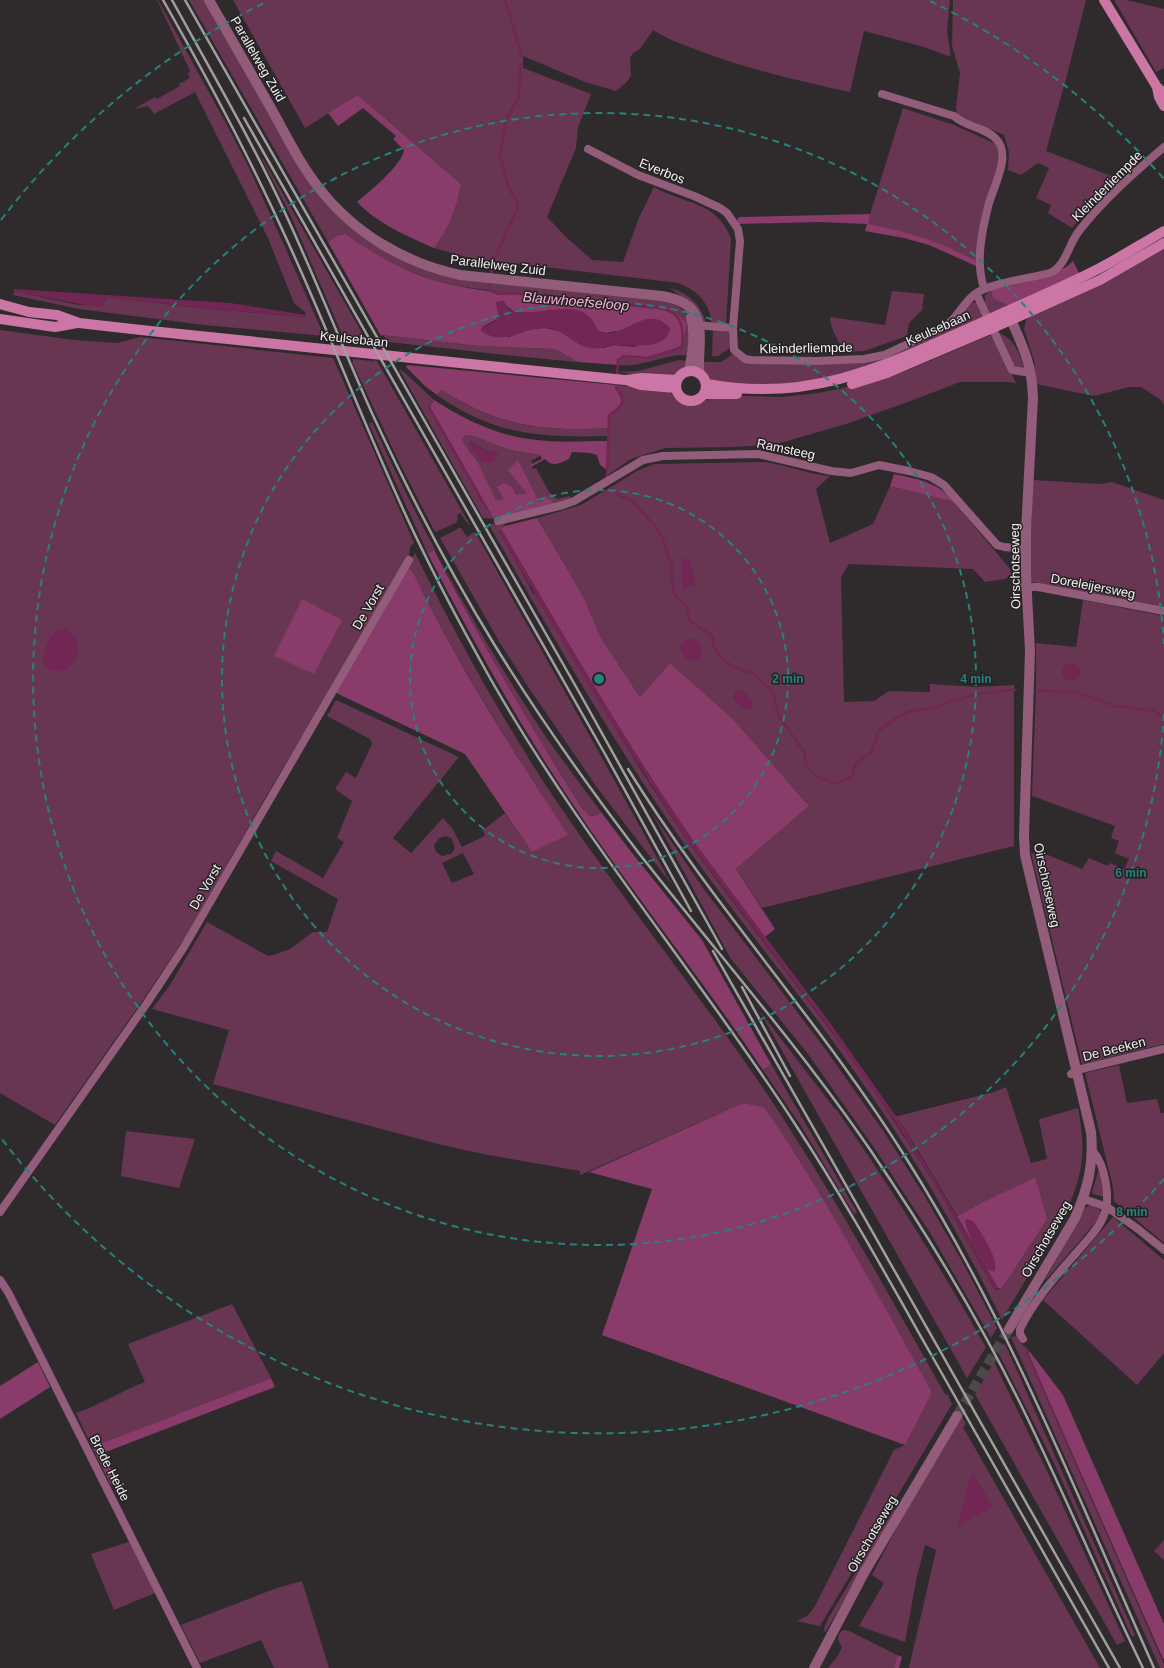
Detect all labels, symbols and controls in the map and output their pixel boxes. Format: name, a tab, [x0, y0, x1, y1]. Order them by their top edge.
street label: Parallelweg Zuid	[227, 14, 289, 104]
street label: Kleinderliempde	[1069, 148, 1145, 224]
street label: Everbos	[637, 155, 687, 187]
street label: Parallelweg Zuid	[449, 252, 547, 278]
water label: Blauwhoefseloop	[522, 288, 630, 314]
street label: Keulsebaan	[904, 307, 972, 349]
street label: Keulsebaan	[319, 328, 389, 350]
street label: Kleinderliempde	[759, 340, 853, 356]
street label: Ramsteeg	[755, 436, 817, 462]
street label: Oirschotseweg	[1007, 523, 1023, 609]
street label: Doreleijersweg	[1049, 570, 1137, 602]
street label: De Vorst	[349, 581, 387, 632]
centre of rings	[592, 672, 606, 686]
text: 2 min	[772, 672, 804, 686]
text: 4 min	[960, 672, 992, 686]
street label: Oirschotseweg	[1031, 841, 1063, 929]
street label: De Vorst	[186, 861, 224, 912]
text: 6 min	[1115, 866, 1147, 880]
street label: De Beeken	[1081, 1034, 1147, 1064]
street label: Oirschotseweg	[1018, 1198, 1074, 1280]
text: 8 min	[1116, 1205, 1148, 1219]
street label: Brede Heide	[87, 1432, 133, 1504]
street label: Oirschotseweg	[844, 1493, 900, 1575]

